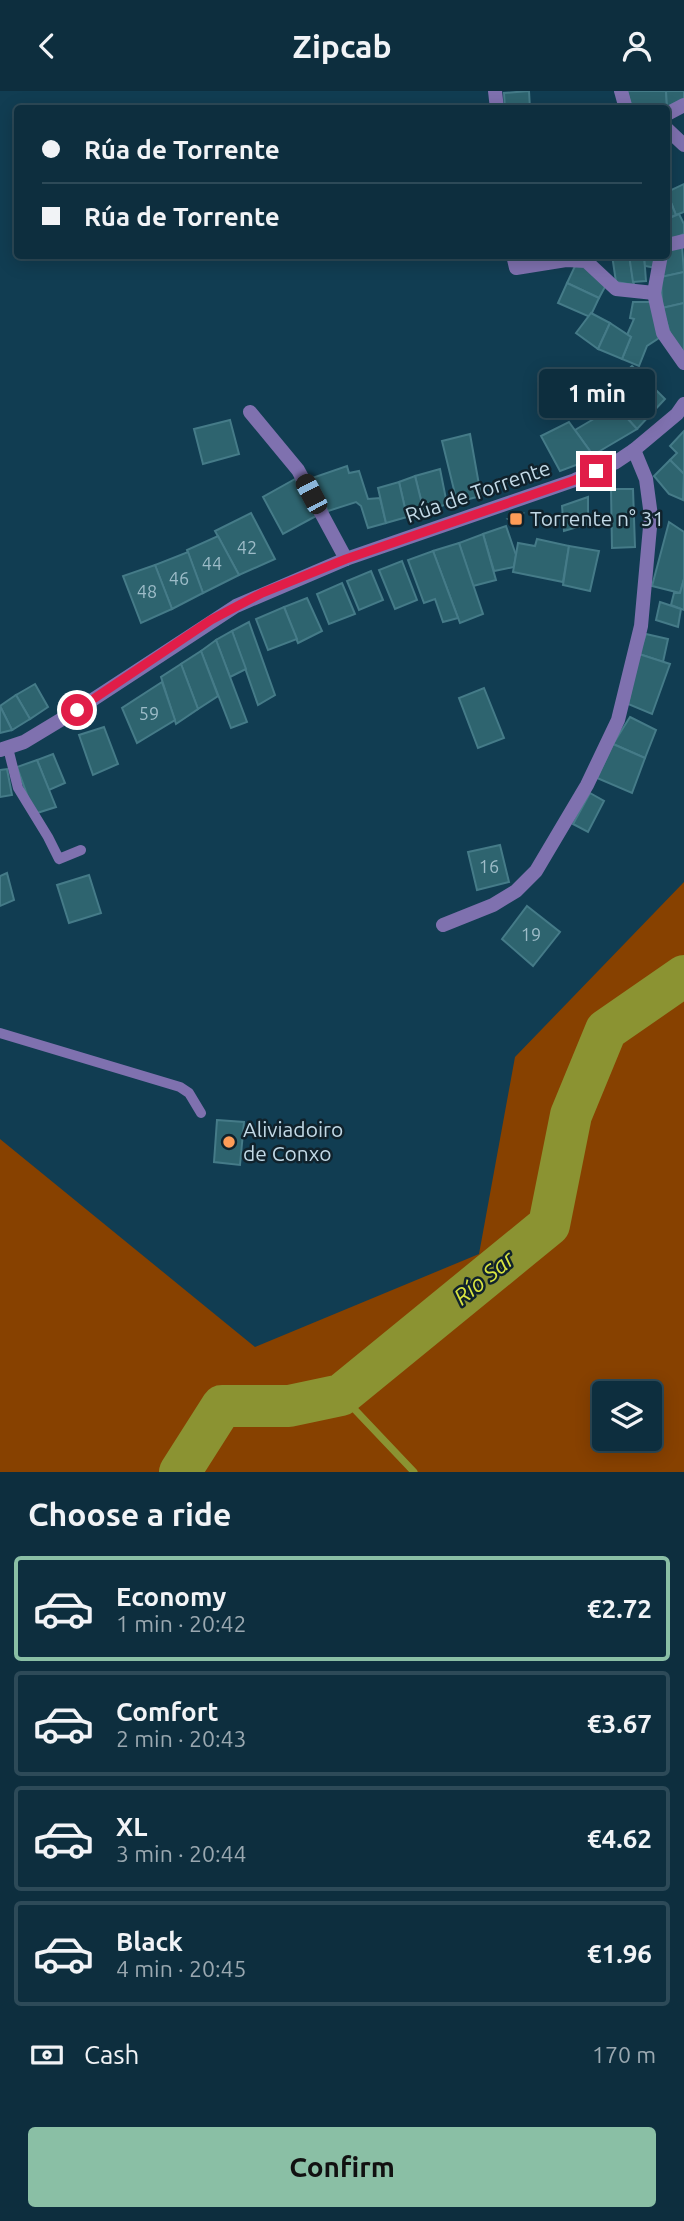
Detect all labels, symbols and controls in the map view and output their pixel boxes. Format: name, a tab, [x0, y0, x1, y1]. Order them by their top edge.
icon: back	[28, 27, 66, 65]
icon: person	[618, 27, 656, 65]
text: Zipcab	[292, 28, 392, 64]
text: Rúa de Torrente	[84, 135, 280, 164]
text: Rúa de Torrente	[84, 202, 280, 231]
callout: 1 min	[538, 369, 654, 419]
text: 1 min	[568, 381, 626, 406]
street label: Rúa de Torrente	[402, 455, 553, 527]
route end	[580, 455, 612, 487]
car	[292, 471, 331, 517]
place label: Torrente n° 31	[530, 506, 664, 530]
marker: Torrente n° 31	[508, 511, 524, 527]
house number: 42	[237, 537, 257, 557]
house number: 44	[202, 553, 222, 573]
house number: 46	[169, 568, 189, 588]
house number: 48	[137, 581, 157, 601]
route start	[61, 694, 93, 726]
house number: 59	[139, 703, 159, 723]
house number: 16	[479, 856, 499, 876]
house number: 19	[521, 924, 541, 944]
place label: Aliviadoiro de Conxo	[243, 1117, 343, 1165]
marker: Aliviadoiro de Conxo	[221, 1134, 237, 1150]
water label: Río Sar	[448, 1245, 520, 1309]
map controls	[592, 1381, 662, 1451]
button: layers	[592, 1381, 662, 1451]
text: Choose a ride	[28, 1496, 231, 1532]
icon: car	[32, 1577, 95, 1640]
text: Economy	[116, 1582, 226, 1611]
text: €2.72	[587, 1594, 652, 1623]
text: 1 min · 20:42	[116, 1611, 247, 1636]
icon: car	[32, 1692, 95, 1755]
text: Comfort	[116, 1697, 219, 1726]
text: €3.67	[587, 1709, 652, 1738]
text: 2 min · 20:43	[116, 1726, 247, 1751]
icon: car	[32, 1807, 95, 1870]
text: XL	[116, 1812, 147, 1841]
text: €4.62	[587, 1824, 652, 1853]
text: 3 min · 20:44	[116, 1841, 247, 1866]
icon: car	[32, 1922, 95, 1985]
text: Black	[116, 1927, 183, 1956]
text: €1.96	[587, 1939, 652, 1968]
text: 4 min · 20:45	[116, 1956, 247, 1981]
icon: cash	[28, 2036, 66, 2074]
text: Cash	[84, 2040, 139, 2069]
text: 170 m	[592, 2042, 656, 2067]
button: Confirm	[28, 2127, 656, 2207]

